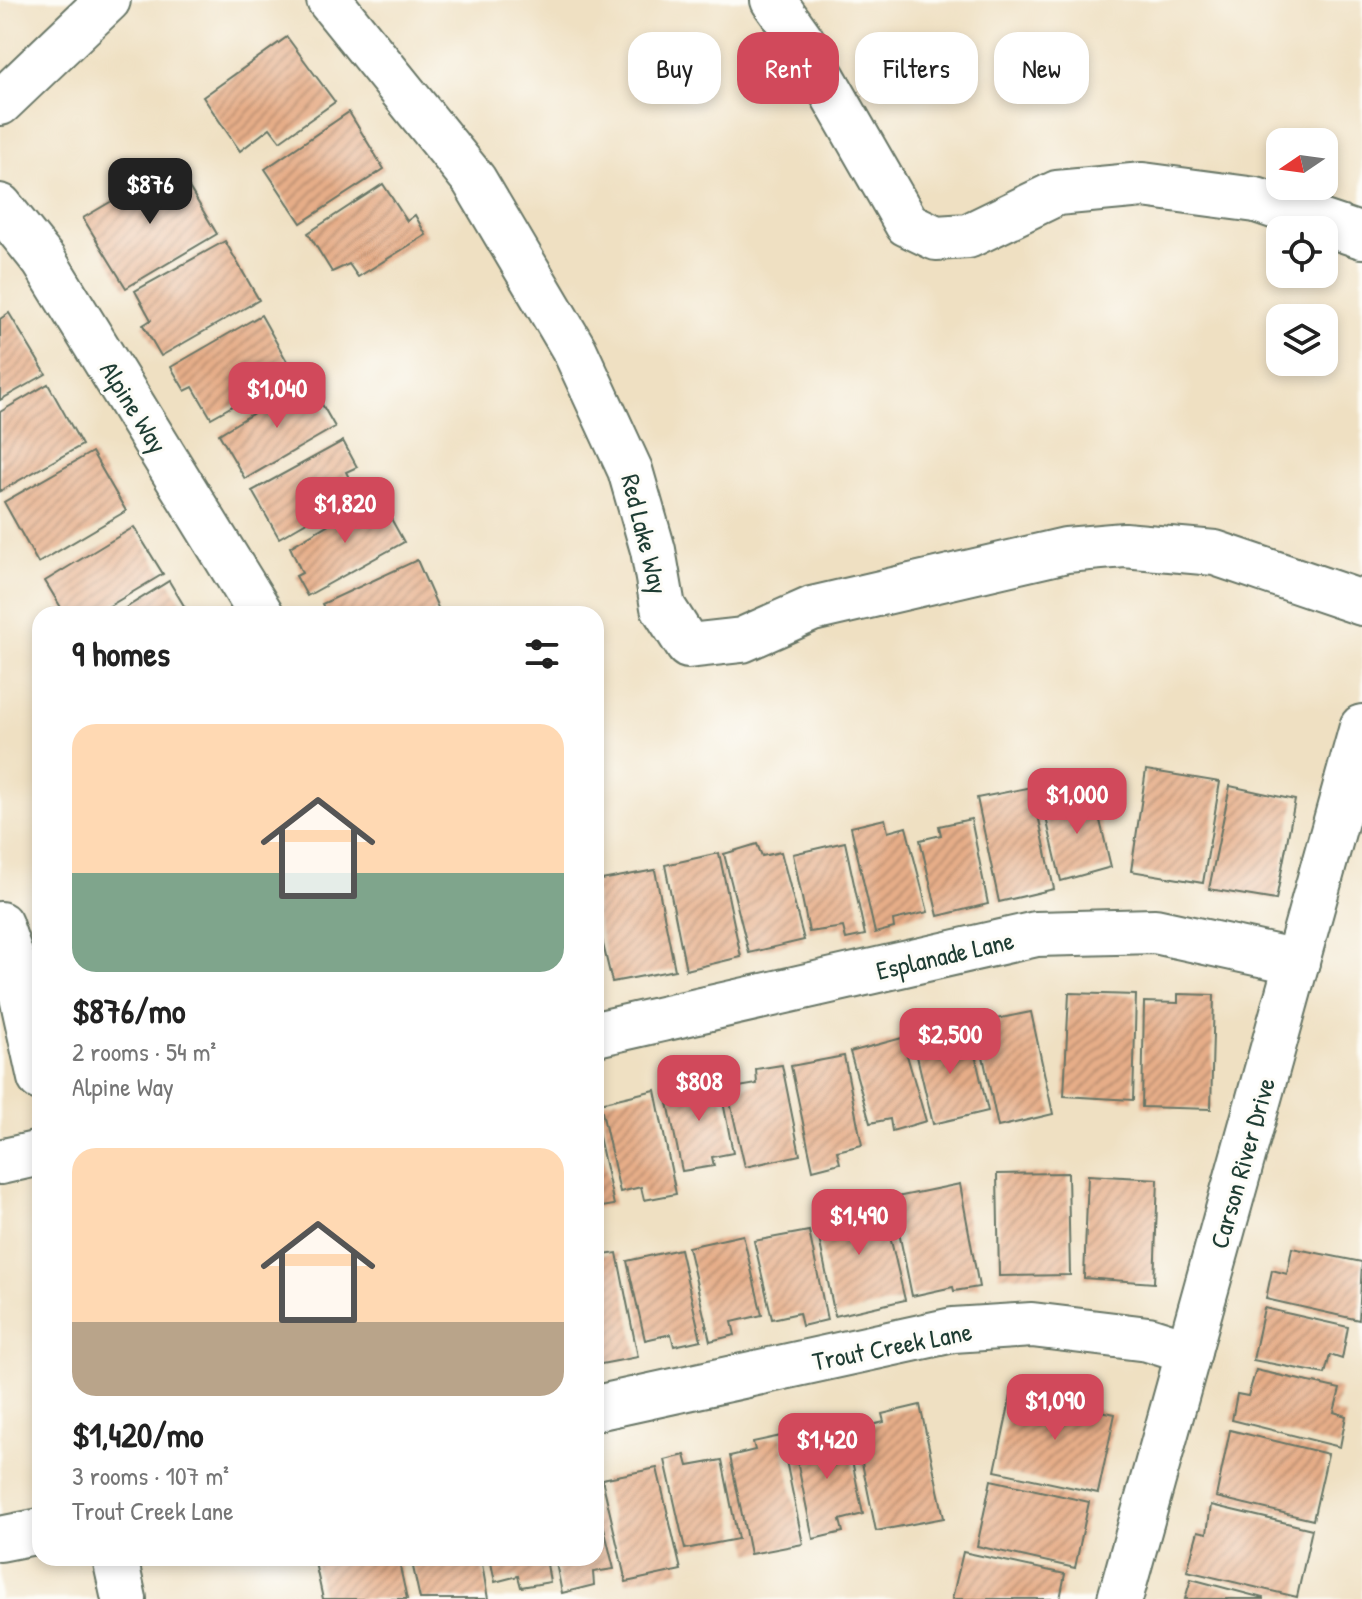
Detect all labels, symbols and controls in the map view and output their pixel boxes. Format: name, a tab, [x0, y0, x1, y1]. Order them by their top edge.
chip: Buy	[628, 32, 721, 104]
chip: Rent	[737, 32, 839, 104]
chip: Filters	[855, 32, 978, 104]
chip: New	[994, 32, 1089, 104]
north arrow	[1266, 128, 1338, 200]
map controls	[1266, 128, 1338, 376]
pin: $876	[103, 158, 197, 226]
text: $876	[126, 166, 174, 201]
button: locate	[1266, 216, 1338, 288]
button: layers	[1266, 304, 1338, 376]
street label: Alpine Way	[92, 355, 176, 459]
pin: $1,040	[212, 362, 342, 430]
text: $1,040	[247, 370, 307, 405]
street label: Red Lake Way	[613, 470, 677, 598]
pin: $1,820	[280, 477, 410, 545]
text: $1,820	[314, 485, 376, 520]
text: 9 homes	[72, 631, 170, 677]
icon: filters	[520, 632, 564, 676]
pin: $1,000	[1012, 768, 1142, 836]
icon: home	[246, 776, 390, 920]
text: $1,000	[1046, 776, 1108, 811]
street label: Esplanade Lane	[873, 922, 1017, 988]
text: $876/mo	[72, 988, 186, 1034]
pin: $2,500	[885, 1008, 1015, 1076]
text: $2,500	[918, 1016, 982, 1051]
text: 2 rooms · 54 m²	[72, 1034, 216, 1069]
pin: $808	[652, 1055, 746, 1123]
text: $808	[675, 1063, 723, 1098]
text: Alpine Way	[72, 1069, 174, 1104]
street label: Carson River Drive	[1201, 1074, 1283, 1252]
pin: $1,490	[794, 1189, 924, 1257]
text: $1,490	[830, 1197, 888, 1232]
icon: home	[246, 1200, 390, 1344]
street label: Trout Creek Lane	[809, 1313, 975, 1379]
pin: $1,090	[990, 1374, 1120, 1442]
text: $1,090	[1025, 1382, 1085, 1417]
text: $1,420/mo	[72, 1412, 204, 1458]
pin: $1,420	[762, 1413, 892, 1481]
text: $1,420	[796, 1421, 858, 1456]
text: 3 rooms · 107 m²	[72, 1458, 229, 1493]
text: Trout Creek Lane	[72, 1493, 234, 1528]

